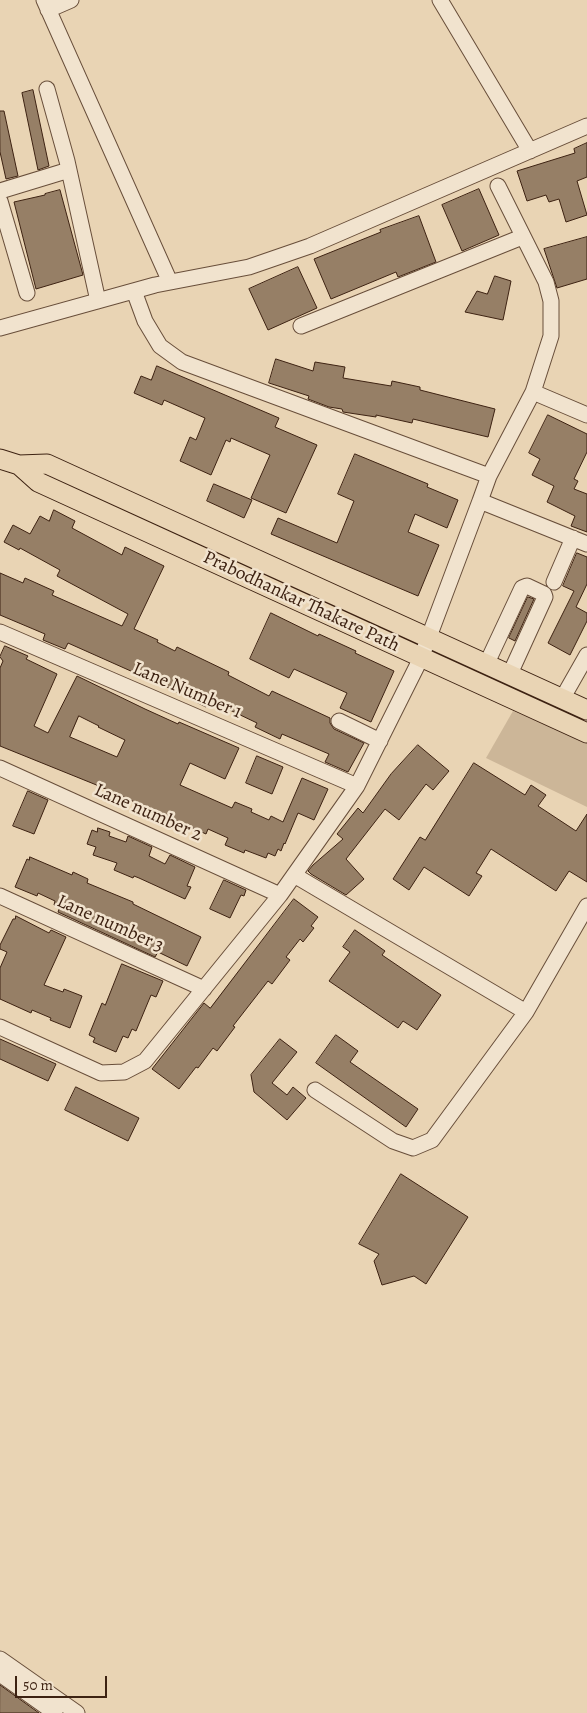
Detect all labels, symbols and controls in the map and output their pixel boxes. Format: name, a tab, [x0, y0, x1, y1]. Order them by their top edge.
street label: Prabodhankar Thakare Path	[199, 546, 403, 658]
street label: Lane Number 1	[129, 658, 245, 724]
street label: Lane number 2	[90, 779, 206, 847]
street label: Lane number 3	[53, 890, 167, 958]
scale bar	[18, 1666, 110, 1698]
text: 50 m	[23, 1675, 53, 1695]

